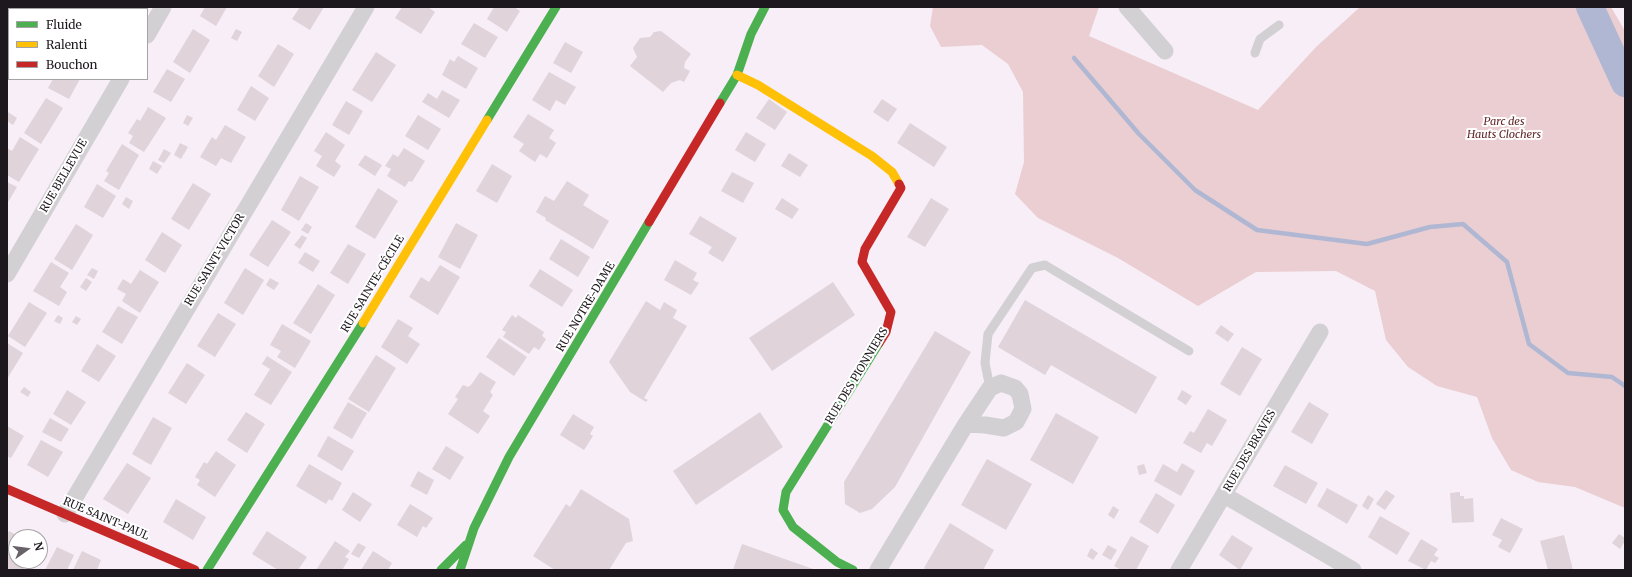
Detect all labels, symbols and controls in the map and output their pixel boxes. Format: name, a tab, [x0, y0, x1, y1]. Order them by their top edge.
legend	[8, 8, 148, 80]
text: Fluide	[46, 17, 82, 32]
text: Ralenti	[46, 37, 87, 52]
text: Bouchon	[46, 57, 98, 72]
park label: Parc des Hauts Clochers	[1467, 115, 1541, 141]
street label: RUE BELLEVUE	[38, 137, 90, 215]
street label: RUE SAINT-VICTOR	[182, 211, 248, 309]
street label: RUE SAINTE-CÉCILE	[339, 233, 407, 335]
street label: RUE NOTRE-DAME	[554, 260, 618, 354]
street label: RUE DES PIONNIERS	[823, 325, 891, 427]
street label: RUE DES BRAVES	[1221, 408, 1279, 494]
street label: RUE SAINT-PAUL	[61, 495, 151, 543]
north arrow	[8, 529, 48, 569]
text: N	[31, 540, 47, 552]

